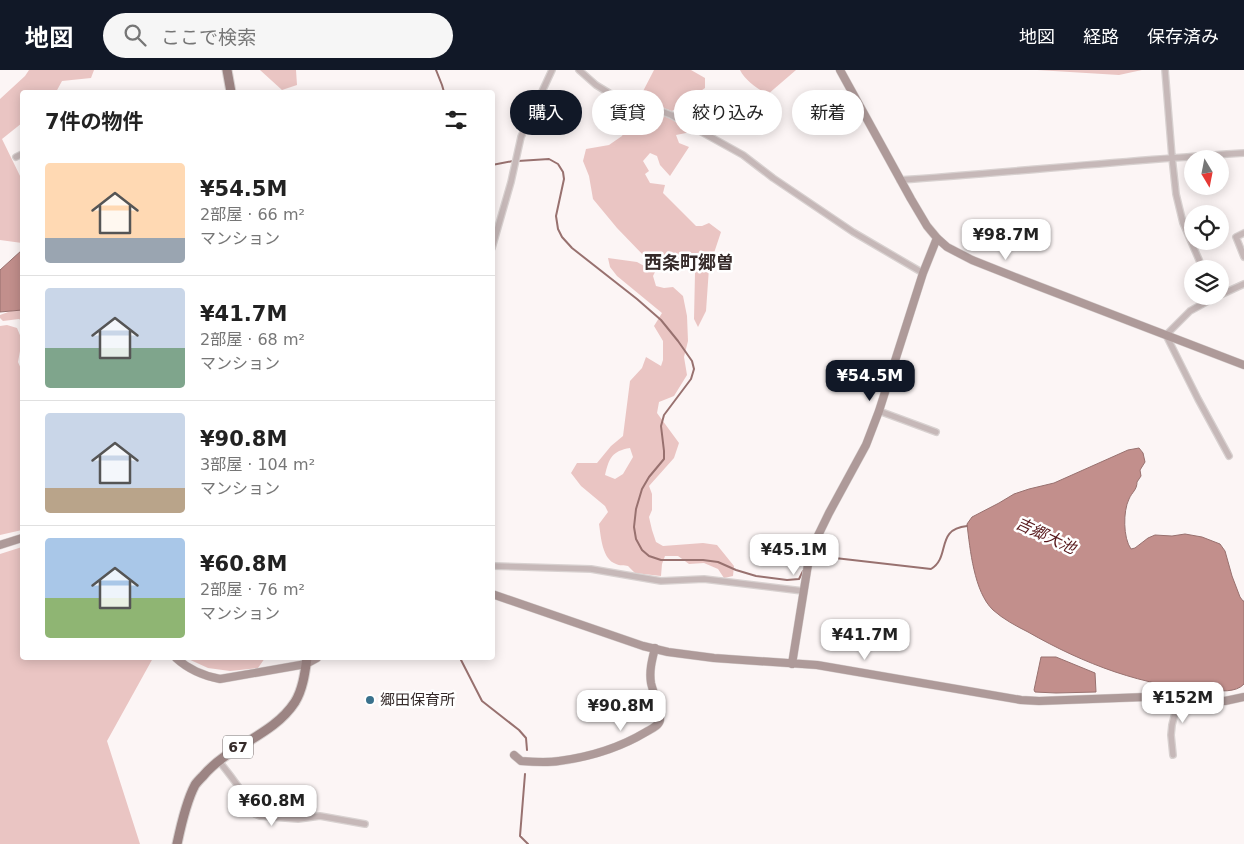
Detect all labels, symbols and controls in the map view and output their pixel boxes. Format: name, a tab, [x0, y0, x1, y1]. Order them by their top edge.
search box	[103, 13, 453, 58]
icon: search	[121, 21, 149, 49]
text: 地図	[25, 24, 73, 52]
text: ここで検索	[161, 26, 256, 48]
text: 地図	[1019, 26, 1055, 47]
text: 経路	[1083, 26, 1119, 47]
text: 保存済み	[1147, 26, 1219, 47]
chip: 購入	[510, 90, 582, 135]
chip: 賃貸	[592, 90, 664, 135]
chip: 絞り込み	[674, 90, 782, 135]
chip: 新着	[792, 90, 864, 135]
icon: filters	[442, 106, 470, 134]
text: 7件の物件	[45, 110, 144, 134]
north arrow	[1184, 150, 1229, 195]
map controls	[1184, 150, 1229, 305]
text: ¥54.5M	[200, 177, 287, 201]
icon: home	[85, 183, 145, 243]
text: 2部屋 · 66 m²	[200, 205, 305, 224]
button: locate	[1184, 205, 1229, 250]
pin: ¥98.7M	[965, 218, 1047, 261]
text: ¥98.7M	[973, 225, 1039, 244]
text: マンション	[200, 229, 280, 248]
district label: 西条町郷曽	[644, 252, 734, 273]
button: layers	[1184, 260, 1229, 305]
text: ¥41.7M	[200, 302, 287, 326]
icon: home	[85, 308, 145, 368]
text: 2部屋 · 68 m²	[200, 330, 305, 349]
text: マンション	[200, 354, 280, 373]
pin: ¥54.5M	[829, 360, 911, 402]
text: ¥54.5M	[837, 366, 903, 385]
text: ¥90.8M	[200, 427, 287, 451]
icon: home	[85, 433, 145, 493]
text: 3部屋 · 104 m²	[200, 455, 315, 474]
text: マンション	[200, 479, 280, 498]
water label: 吉郷大池	[1013, 513, 1081, 558]
pin: ¥45.1M	[753, 534, 835, 576]
text: ¥45.1M	[761, 540, 827, 559]
text: ¥60.8M	[200, 552, 287, 576]
icon: home	[85, 558, 145, 618]
text: 2部屋 · 76 m²	[200, 580, 305, 599]
text: マンション	[200, 604, 280, 623]
pin: ¥41.7M	[824, 618, 906, 661]
text: ¥41.7M	[832, 625, 898, 644]
pin: ¥152M	[1148, 682, 1218, 724]
text: ¥152M	[1153, 688, 1213, 707]
pin: ¥90.8M	[580, 690, 662, 732]
place label: 郷田保育所	[380, 691, 455, 709]
marker: 郷田保育所	[364, 694, 376, 706]
text: ¥90.8M	[588, 696, 654, 715]
road number: 67	[223, 736, 253, 759]
pin: ¥60.8M	[231, 784, 313, 827]
text: ¥60.8M	[239, 791, 305, 810]

